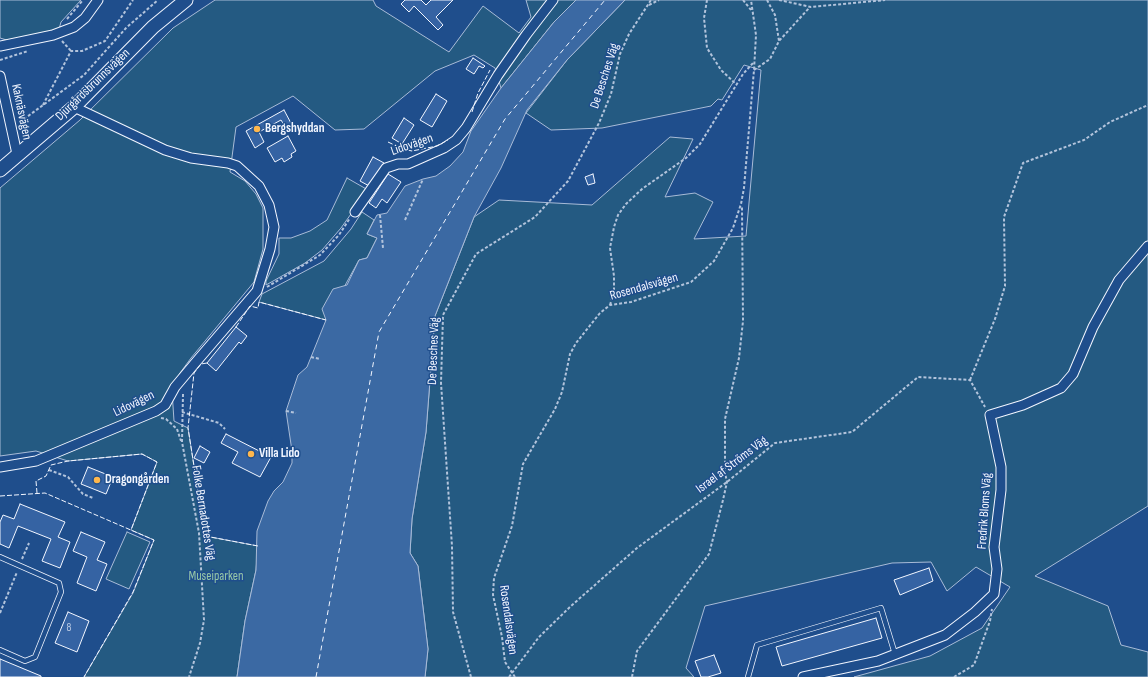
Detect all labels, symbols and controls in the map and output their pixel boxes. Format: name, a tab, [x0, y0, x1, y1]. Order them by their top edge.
street label: De Besches Väg	[587, 41, 623, 111]
street label: Djurgårdsbrunnsvägen	[53, 46, 133, 124]
street label: Kaknäsvägen	[7, 83, 35, 141]
place label: Bergshyddan	[265, 121, 324, 137]
marker: Bergshyddan	[252, 124, 262, 134]
street label: Lidovägen	[389, 131, 435, 159]
street label: Rosendalsvägen	[608, 270, 680, 304]
street label: De Besches Väg	[425, 317, 443, 385]
street label: Lidovägen	[111, 387, 157, 421]
street label: Israel af Ströms Väg	[693, 433, 771, 497]
place label: Villa Lido	[259, 446, 300, 462]
marker: Villa Lido	[246, 449, 256, 459]
street label: Folke Bernadottes Väg	[188, 464, 218, 562]
place label: Dragongården	[105, 472, 169, 488]
street label: Fredrik Bloms Väg	[975, 472, 995, 550]
marker: Dragongården	[92, 475, 102, 485]
park label: Museiparken	[188, 569, 244, 585]
street label: Rosendalsvägen	[495, 584, 521, 656]
house number: 8	[67, 621, 71, 635]

